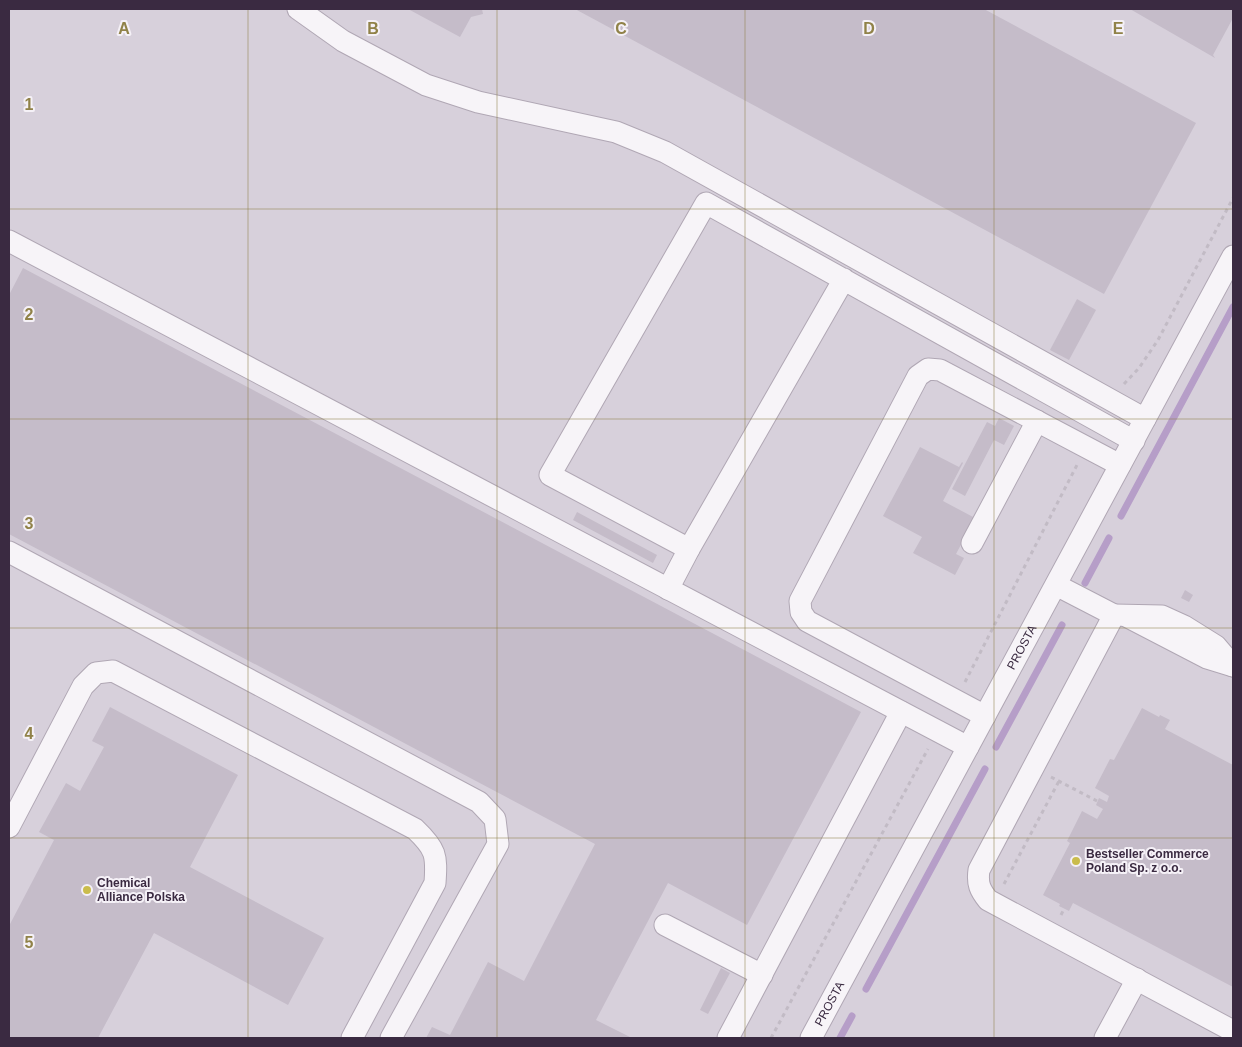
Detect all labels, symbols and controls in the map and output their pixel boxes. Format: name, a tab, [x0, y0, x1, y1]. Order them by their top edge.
text: A	[118, 20, 130, 37]
text: B	[367, 20, 379, 37]
text: C	[615, 20, 627, 37]
text: D	[863, 20, 875, 37]
text: E	[1113, 20, 1124, 37]
text: 1	[25, 96, 34, 113]
text: 2	[25, 306, 34, 323]
text: 3	[25, 515, 34, 532]
street label: PROSTA	[1004, 623, 1040, 672]
text: 4	[25, 725, 34, 742]
place label: Bestseller Commerce Poland Sp. z o.o.	[1086, 847, 1209, 875]
marker: Bestseller Commerce Poland Sp. z o.o.	[1070, 855, 1082, 867]
place label: Chemical Alliance Polska	[97, 876, 185, 904]
marker: Chemical Alliance Polska	[81, 884, 93, 896]
text: 5	[25, 934, 34, 951]
street label: PROSTA	[812, 979, 847, 1028]

